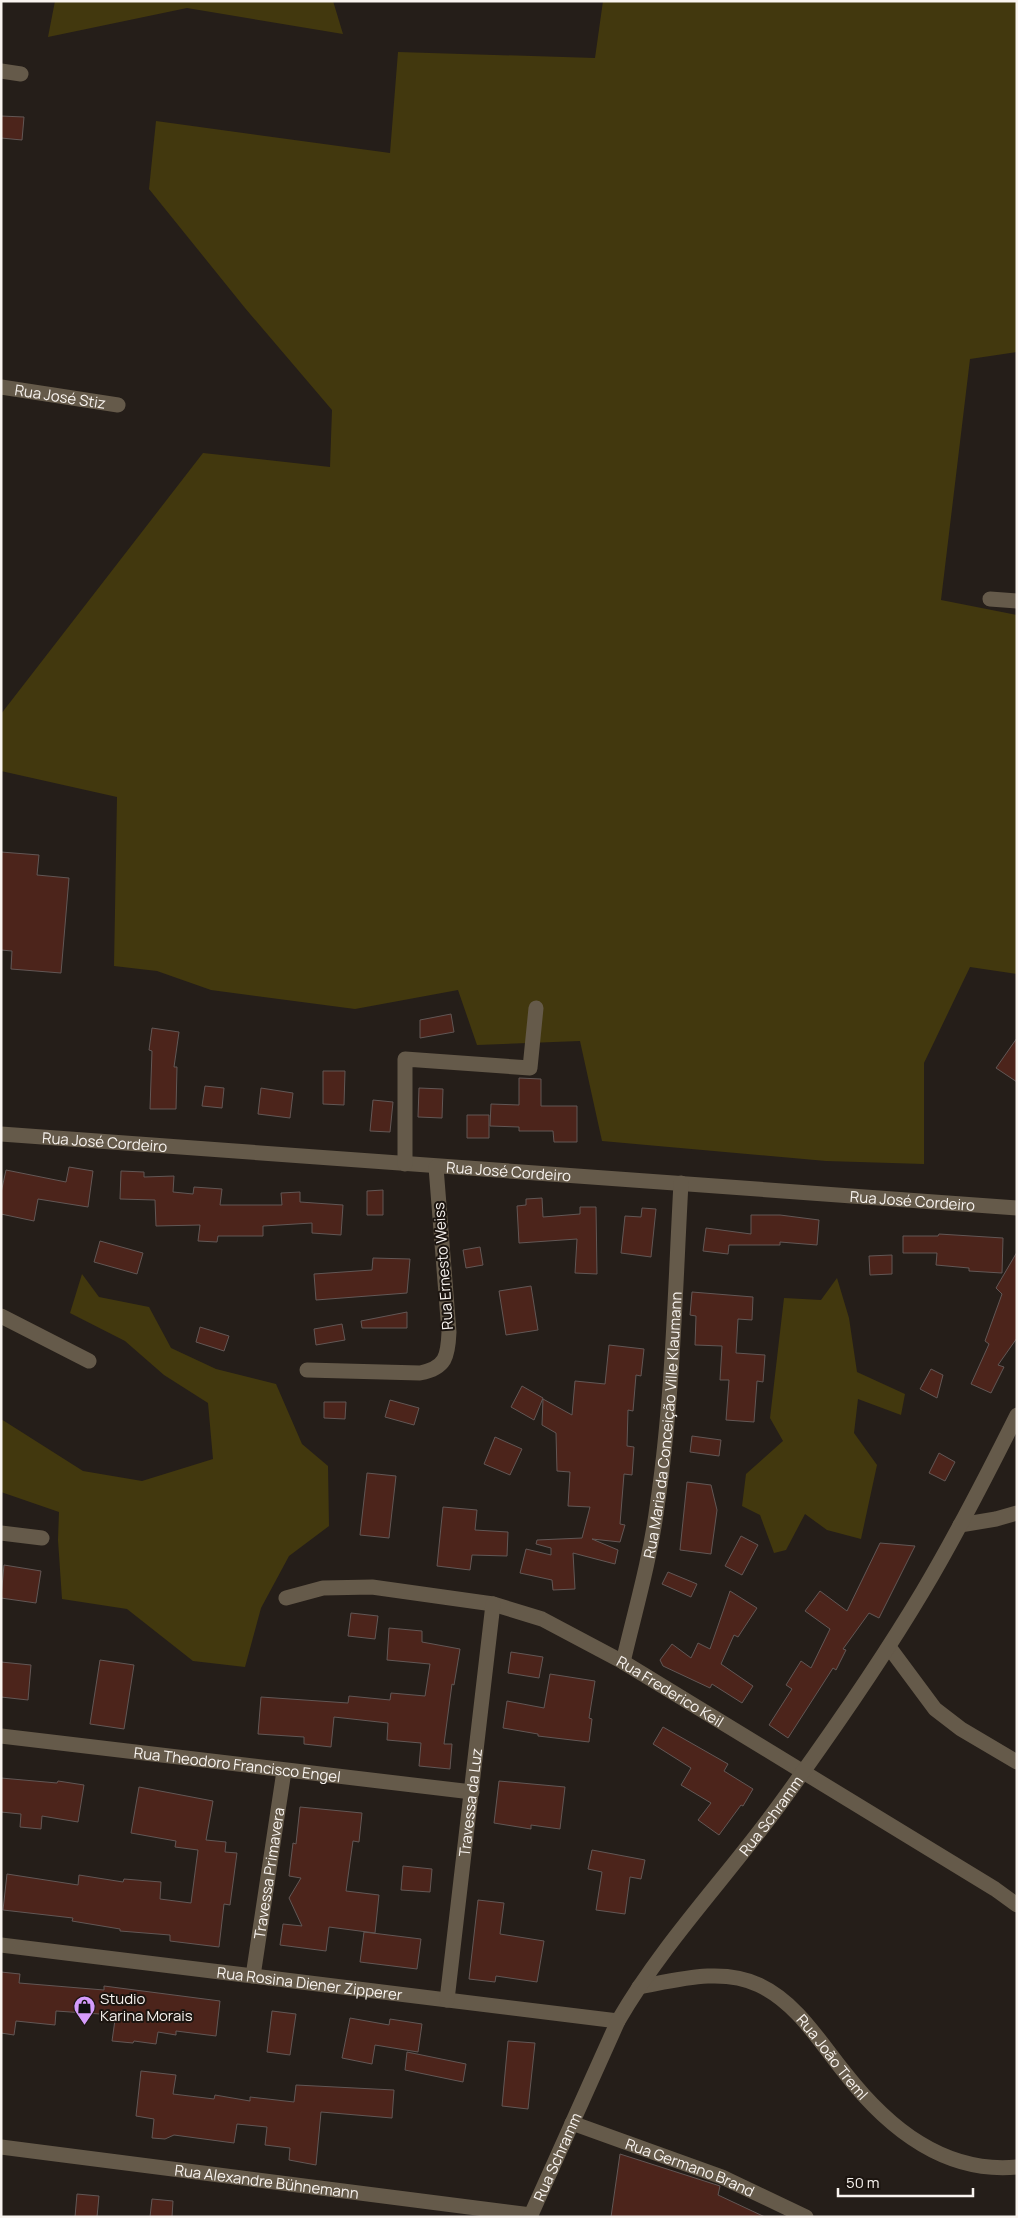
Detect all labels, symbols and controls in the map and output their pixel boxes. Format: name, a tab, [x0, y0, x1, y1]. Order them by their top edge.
street label: Rua José Stiz	[13, 379, 107, 413]
street label: Rua José Cordeiro	[41, 1127, 168, 1157]
street label: Rua José Cordeiro	[445, 1156, 572, 1186]
street label: Rua José Cordeiro	[849, 1185, 976, 1215]
street label: Rua Ernesto Weiss	[428, 1201, 458, 1331]
street label: Rua Maria da Conceição Ville Klaumann	[638, 1291, 686, 1560]
street label: Rua Frederico Keil	[613, 1650, 728, 1732]
street label: Rua Theodoro Francisco Engel	[133, 1741, 342, 1787]
street label: Travessa da Luz	[453, 1747, 487, 1858]
street label: Rua Schramm	[734, 1771, 808, 1860]
street label: Travessa Primavera	[248, 1806, 289, 1940]
street label: Rua Rosina Diener Zipperer	[216, 1961, 404, 2005]
place label: Studio Karina Morais	[100, 1988, 193, 2026]
shop icon: Studio Karina Morais	[72, 1995, 96, 2026]
street label: Rua João Treml	[792, 2009, 873, 2104]
street label: Rua Schramm	[528, 2109, 586, 2204]
street label: Rua Germano Brand	[623, 2133, 758, 2202]
street label: Rua Alexandre Bühnemann	[174, 2159, 360, 2203]
scale bar	[838, 2166, 973, 2198]
text: 50 m	[846, 2172, 880, 2193]

